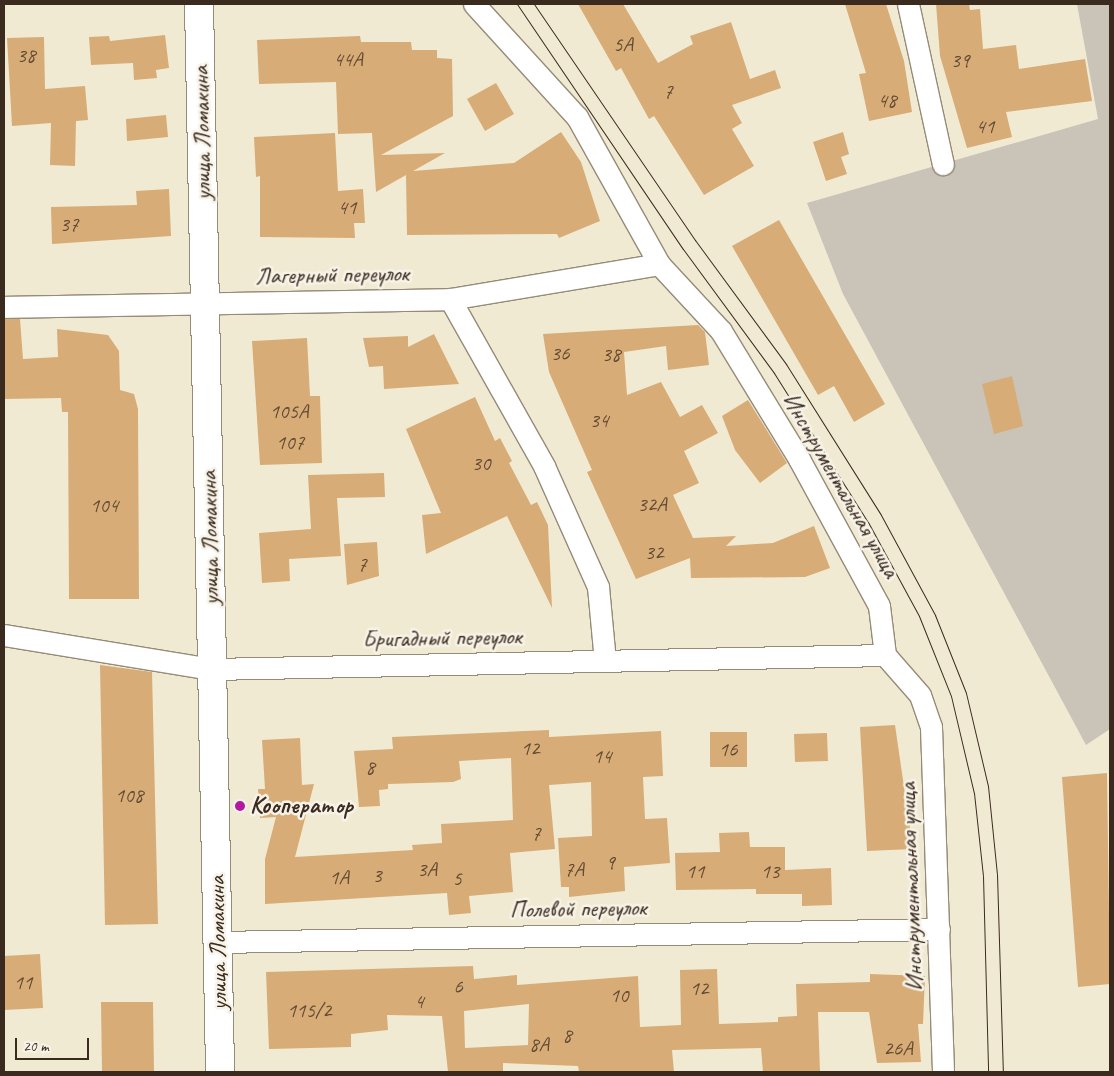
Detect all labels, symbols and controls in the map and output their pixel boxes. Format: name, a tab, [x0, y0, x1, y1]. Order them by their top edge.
house number: 5А	[613, 31, 633, 57]
house number: 38	[17, 42, 35, 68]
house number: 44А	[333, 46, 363, 72]
house number: 39	[951, 47, 969, 73]
street label: улица Ломакина	[186, 65, 218, 201]
house number: 7	[663, 78, 673, 104]
house number: 48	[878, 87, 896, 113]
house number: 41	[976, 113, 994, 139]
house number: 41	[338, 194, 356, 220]
house number: 37	[60, 211, 78, 237]
street label: Лагерный переулок	[255, 259, 409, 291]
house number: 36	[551, 340, 569, 366]
house number: 38	[602, 341, 620, 367]
street label: Инструментальная улица	[776, 386, 906, 584]
house number: 105А	[270, 398, 308, 424]
house number: 34	[590, 407, 608, 433]
house number: 107	[276, 429, 304, 455]
house number: 30	[472, 450, 490, 476]
street label: улица Ломакина	[194, 470, 226, 606]
house number: 32А	[637, 491, 667, 517]
house number: 104	[90, 492, 118, 518]
house number: 32	[645, 539, 663, 565]
house number: 7	[357, 551, 367, 577]
street label: Бригадный переулок	[362, 622, 522, 654]
house number: 12	[521, 735, 539, 761]
house number: 16	[719, 736, 737, 762]
house number: 14	[593, 743, 611, 769]
house number: 8	[365, 754, 375, 780]
street label: Инструментальная улица	[893, 781, 929, 993]
house number: 108	[115, 782, 143, 808]
place label: Кооператор	[250, 792, 352, 820]
marker: Кооператор	[234, 800, 246, 812]
house number: 7	[531, 820, 541, 846]
house number: 9	[605, 849, 615, 875]
house number: 3А	[417, 856, 437, 882]
house number: 7А	[564, 856, 584, 882]
house number: 11	[686, 858, 704, 884]
house number: 13	[761, 858, 779, 884]
house number: 3	[372, 862, 382, 888]
house number: 1А	[329, 864, 349, 890]
house number: 5	[452, 865, 462, 891]
street label: улица Ломакина	[202, 875, 234, 1011]
street label: Полевой переулок	[509, 893, 647, 925]
house number: 11	[14, 969, 32, 995]
house number: 6	[453, 973, 463, 999]
house number: 12	[690, 975, 708, 1001]
house number: 10	[610, 982, 628, 1008]
house number: 4	[414, 988, 424, 1014]
house number: 115/2	[287, 997, 331, 1023]
house number: 8	[562, 1022, 572, 1048]
scale bar	[18, 1028, 91, 1060]
house number: 8А	[529, 1031, 549, 1057]
house number: 26А	[883, 1035, 913, 1061]
text: 20 m	[23, 1037, 49, 1056]

